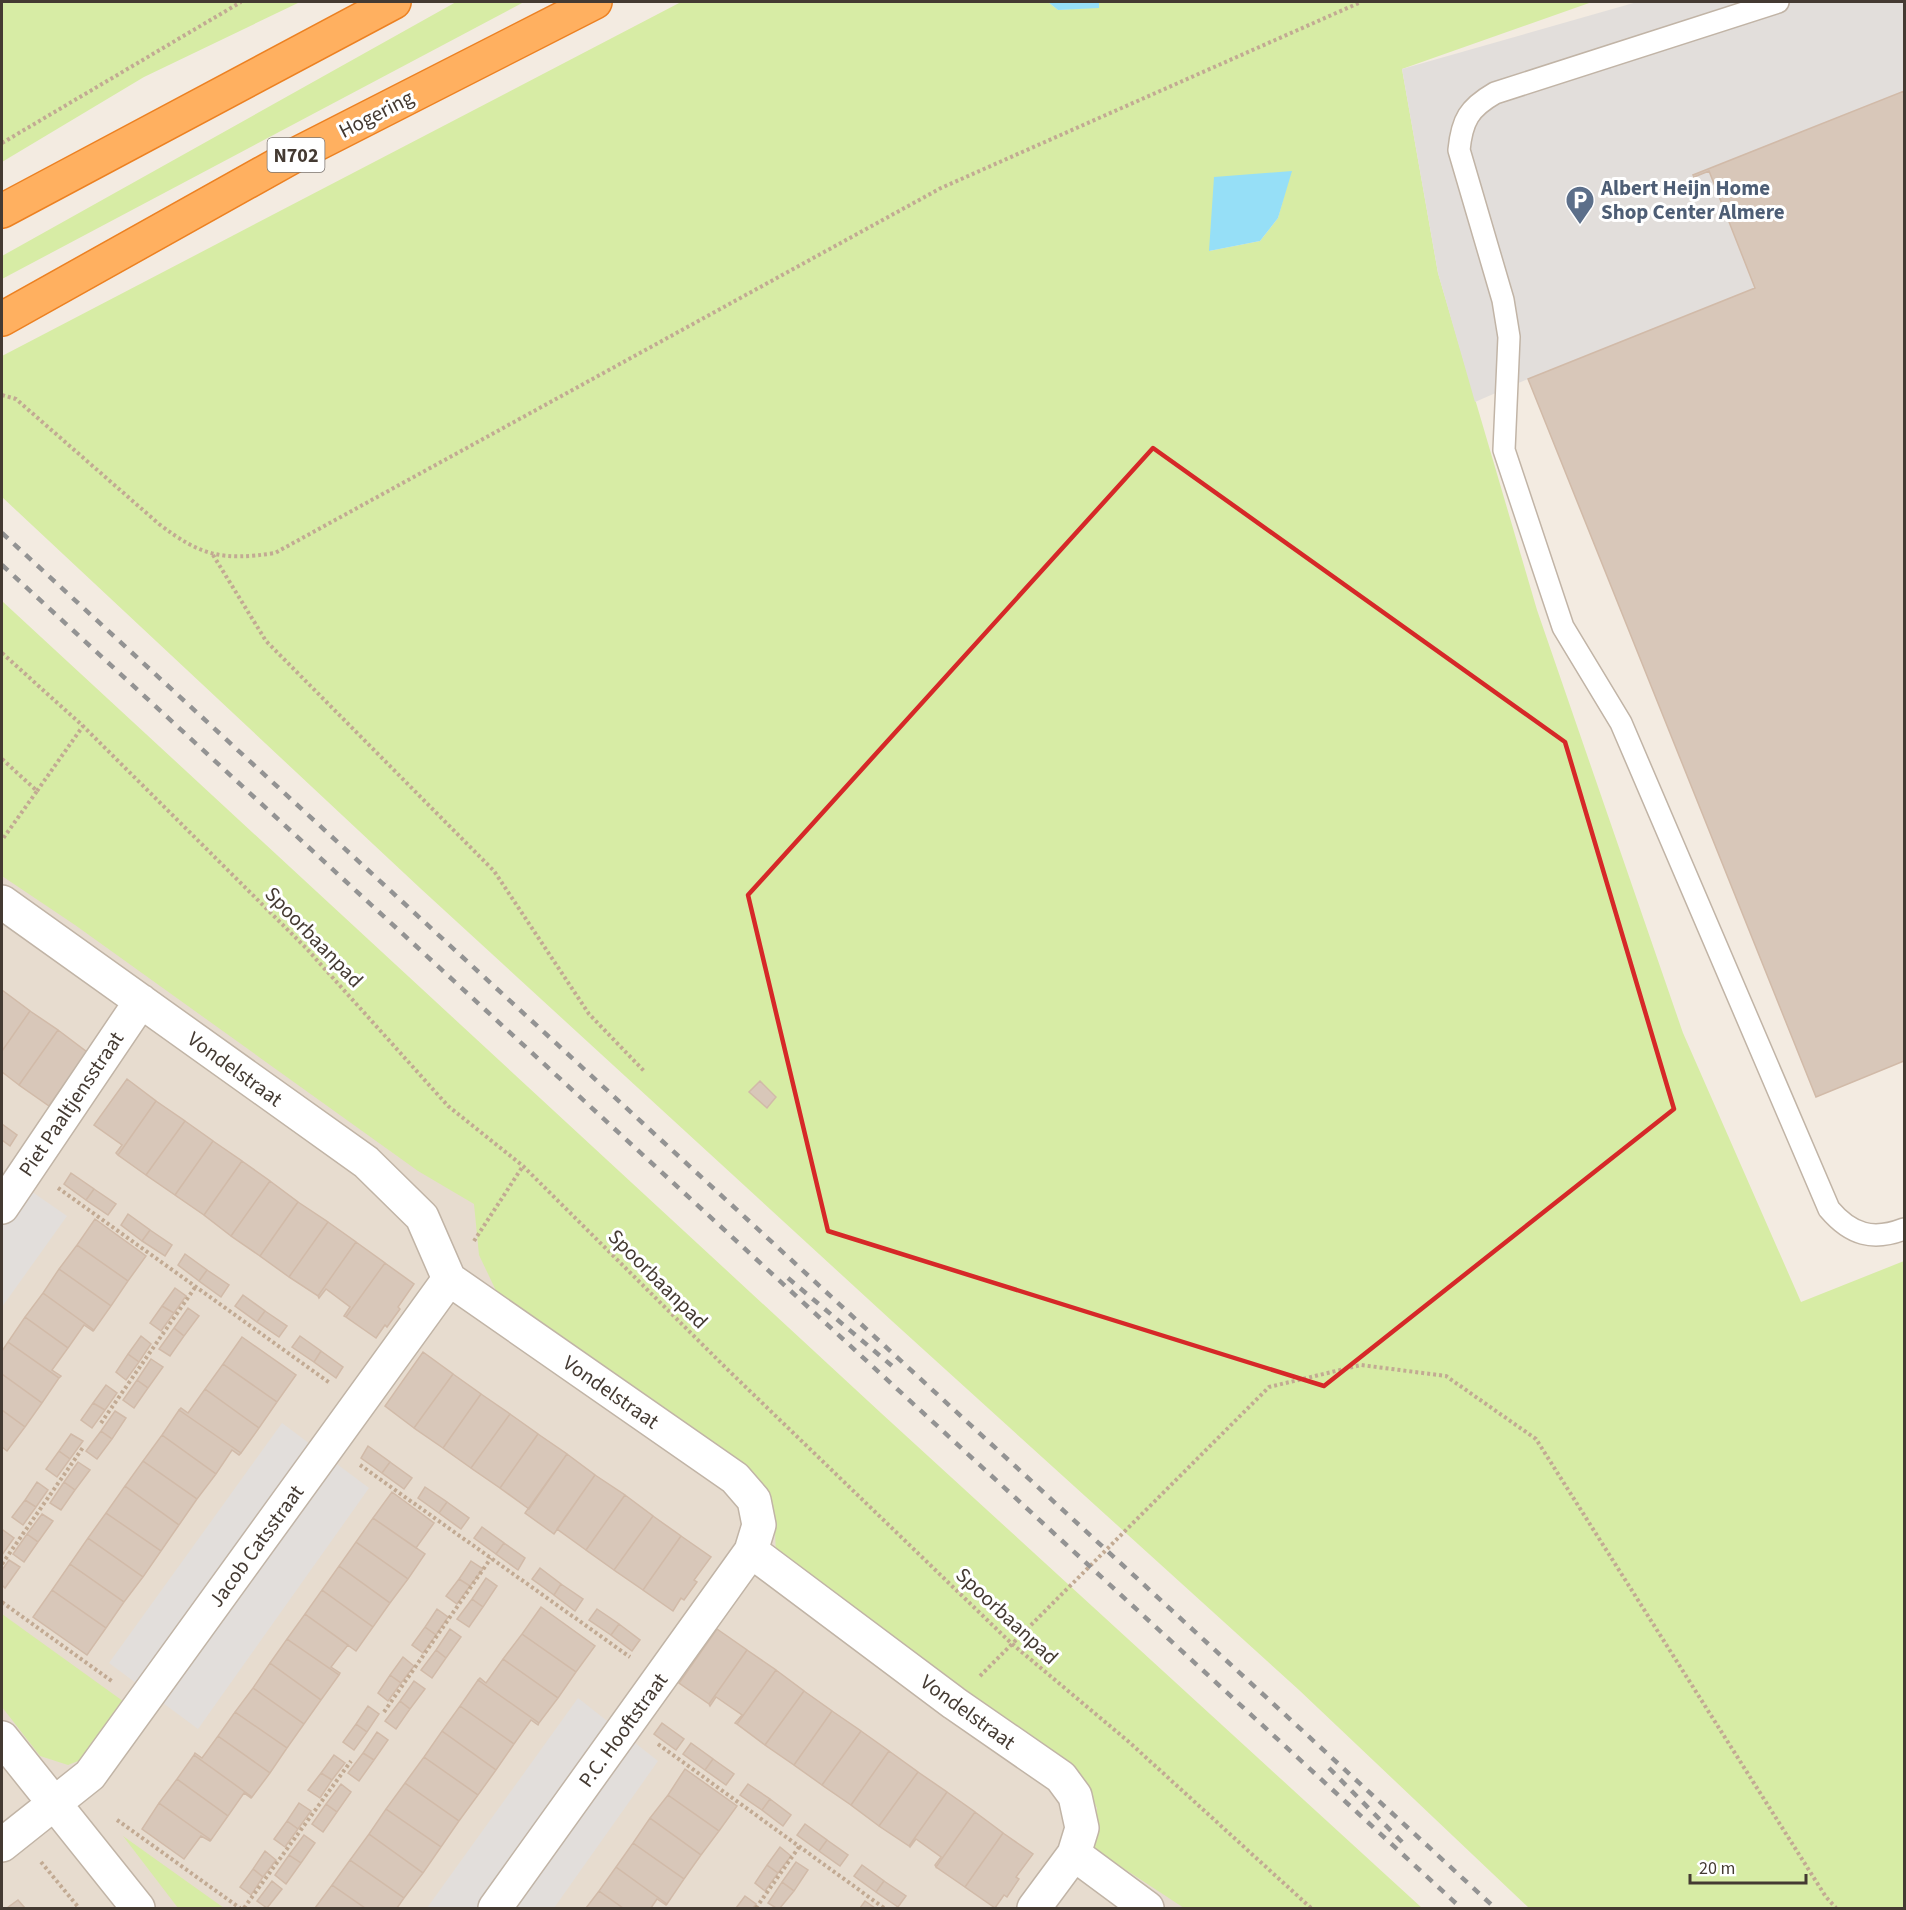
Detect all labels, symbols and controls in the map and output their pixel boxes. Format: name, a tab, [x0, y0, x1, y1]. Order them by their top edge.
street label: Hogering	[333, 82, 419, 146]
road number: N702	[268, 138, 324, 172]
place label: Albert Heijn Home Shop Center Almere	[1600, 173, 1785, 227]
parking icon: Albert Heijn Home Shop Center Almere	[1564, 184, 1596, 226]
street label: Spoorbaanpad	[258, 880, 370, 994]
street label: Vondelstraat	[181, 1024, 289, 1114]
street label: Piet Paaltjensstraat	[11, 1025, 131, 1183]
street label: Spoorbaanpad	[601, 1222, 715, 1336]
street label: Vondelstraat	[557, 1348, 665, 1436]
street label: Jacob Catsstraat	[201, 1478, 311, 1614]
street label: Spoorbaanpad	[949, 1561, 1065, 1671]
street label: P.C. Hooftstraat	[571, 1667, 675, 1793]
street label: Vondelstraat	[914, 1667, 1022, 1757]
scale bar	[1690, 1847, 1806, 1885]
text: 20 m	[1699, 1856, 1735, 1881]

